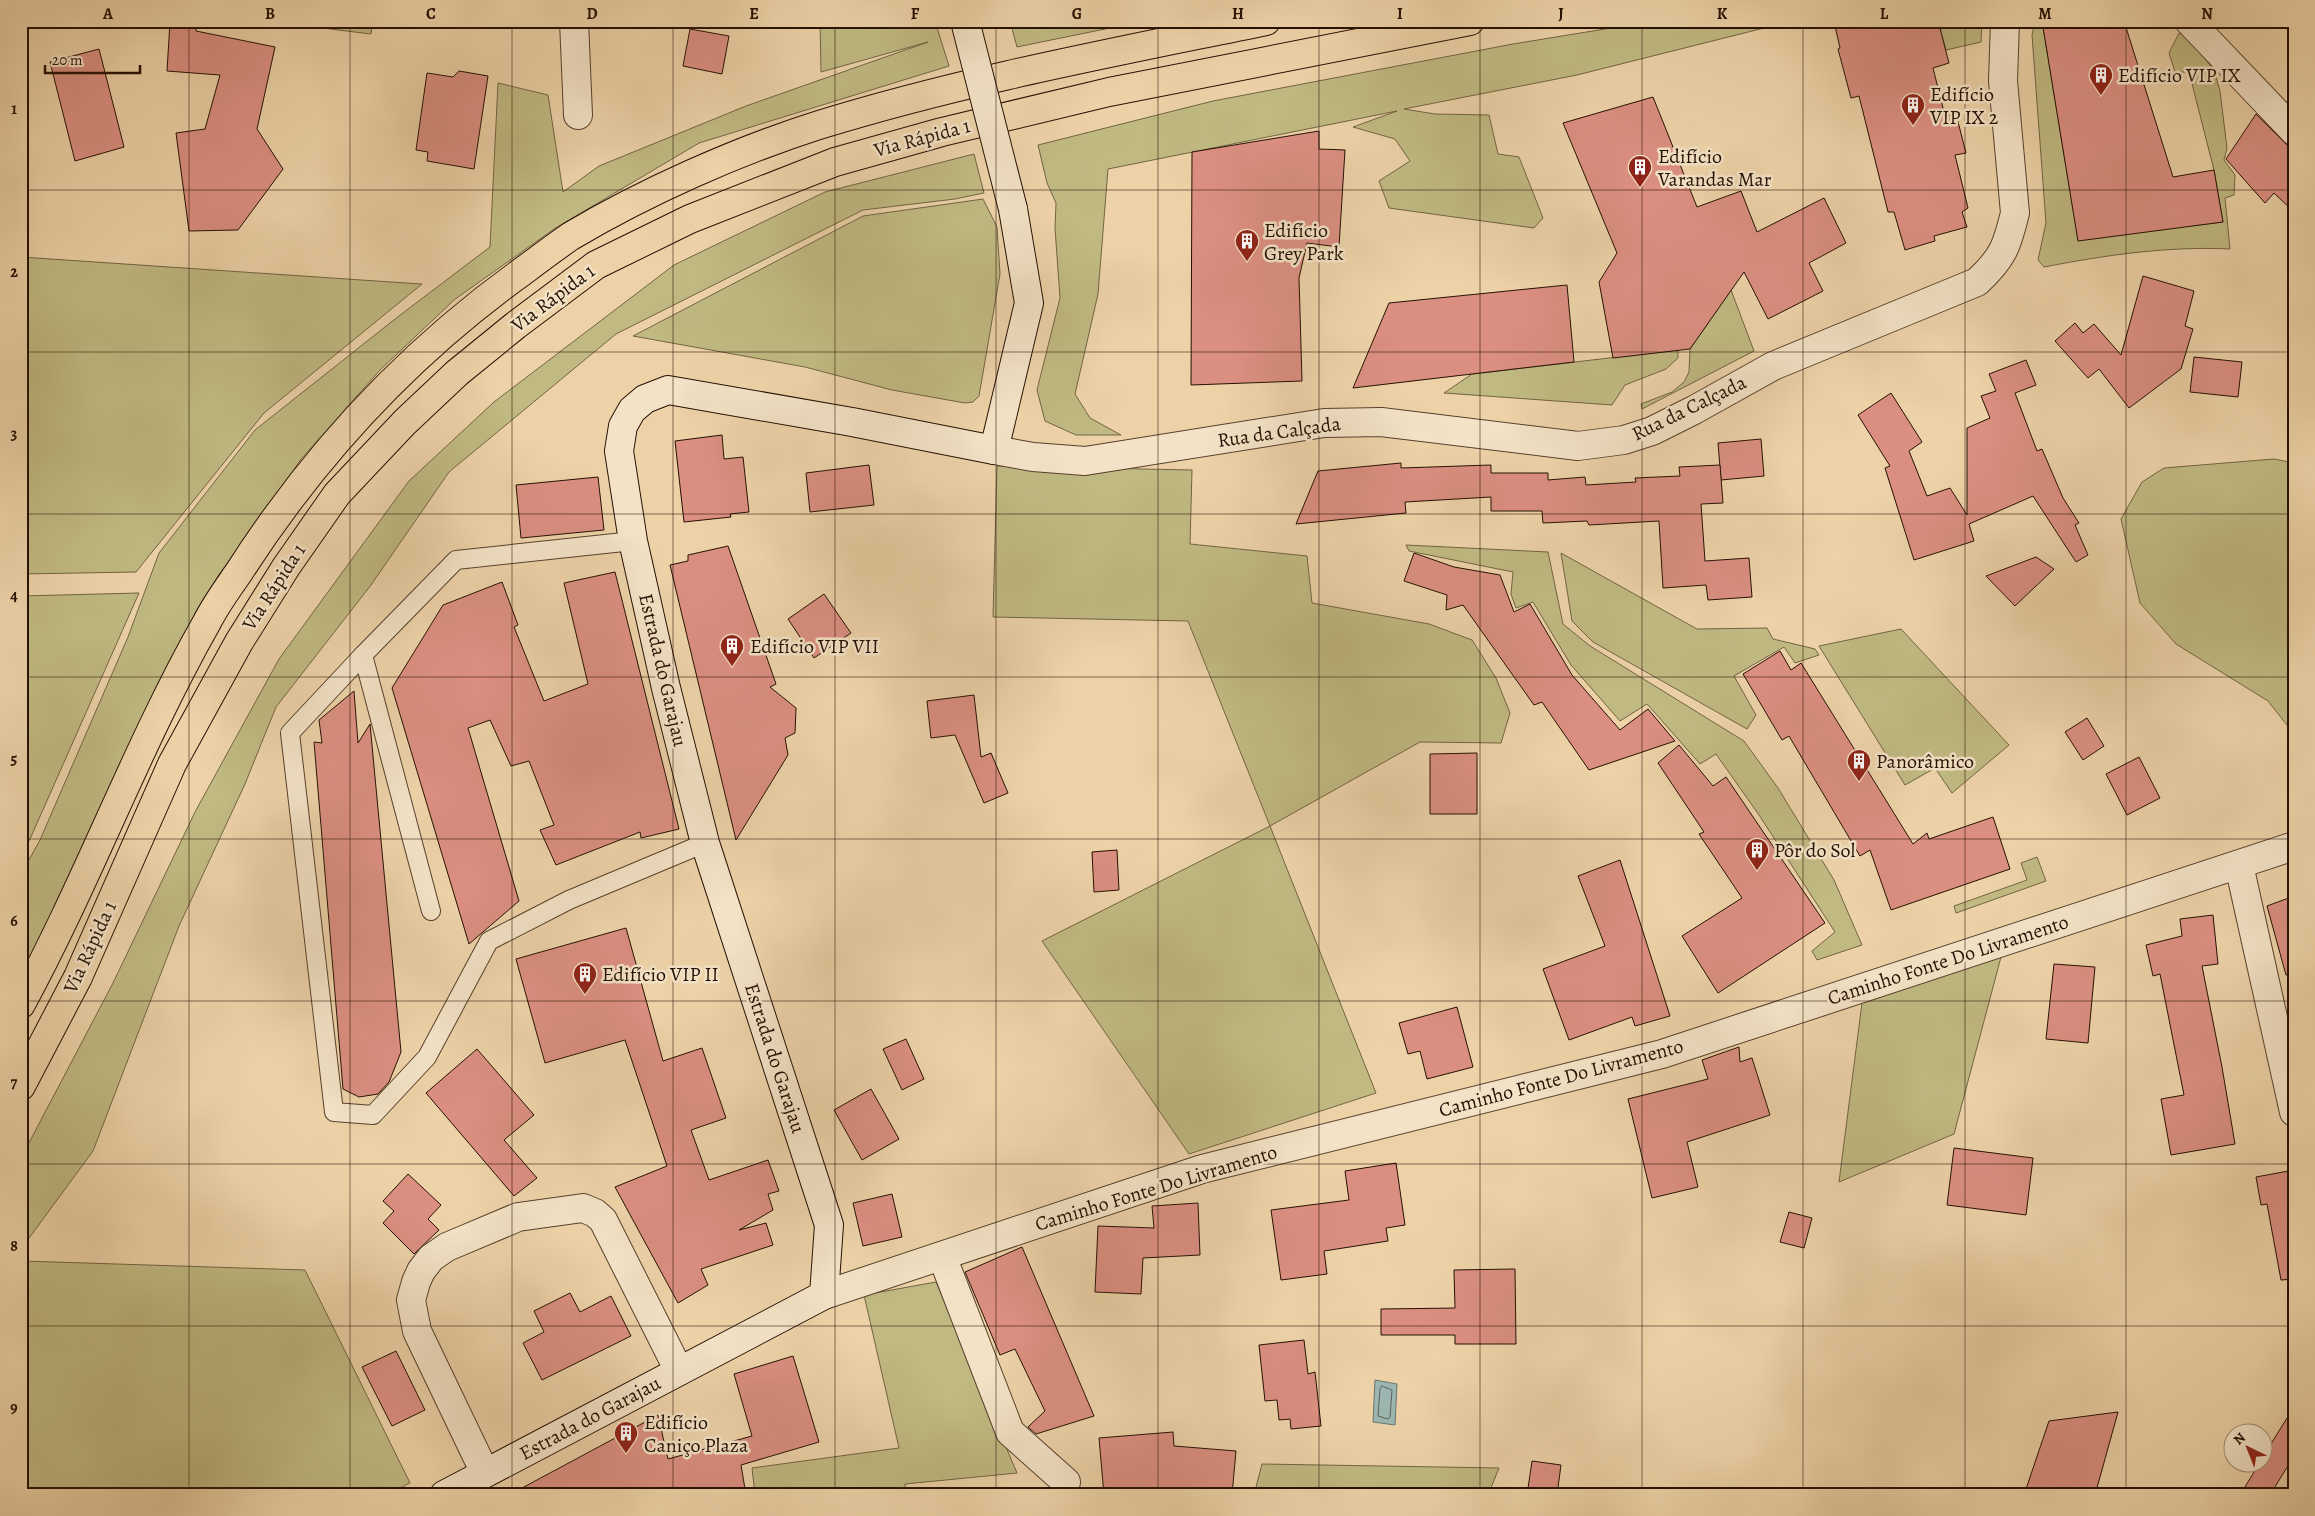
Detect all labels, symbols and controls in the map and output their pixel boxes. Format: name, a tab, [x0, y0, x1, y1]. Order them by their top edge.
text: A	[102, 3, 114, 25]
text: B	[265, 3, 275, 25]
text: C	[426, 3, 436, 25]
text: D	[586, 3, 598, 25]
text: E	[749, 3, 759, 25]
text: F	[911, 3, 920, 25]
text: G	[1072, 3, 1082, 25]
text: H	[1232, 3, 1244, 25]
text: I	[1397, 3, 1403, 25]
text: J	[1558, 3, 1564, 25]
text: K	[1717, 3, 1728, 25]
text: L	[1880, 3, 1889, 25]
text: M	[2038, 3, 2052, 25]
text: N	[2201, 3, 2213, 25]
scale bar	[45, 42, 140, 74]
text: 20 m	[52, 50, 83, 70]
building icon: Edifício VIP IX	[2088, 62, 2114, 96]
place label: Edifício VIP IX	[2118, 62, 2242, 89]
place label: Edifício VIP IX 2	[1929, 81, 1999, 131]
building icon: Edifício VIP IX 2	[1900, 92, 1926, 126]
text: 1	[11, 98, 17, 120]
street label: Via Rápida 1	[870, 112, 973, 164]
place label: Edifício Varandas Mar	[1657, 143, 1772, 193]
building icon: Edifício Varandas Mar	[1627, 154, 1653, 188]
place label: Edifício Grey Park	[1264, 217, 1344, 267]
building icon: Edifício Grey Park	[1234, 228, 1260, 262]
street label: Via Rápida 1	[505, 257, 601, 339]
text: 2	[10, 261, 18, 283]
street label: Rua da Calçada	[1627, 368, 1751, 447]
street label: Rua da Calçada	[1216, 410, 1343, 454]
text: 3	[11, 423, 18, 445]
street label: Via Rápida 1	[235, 538, 312, 637]
text: 4	[10, 585, 18, 607]
street label: Estrada do Garajau	[632, 591, 694, 749]
building icon: Edifício VIP VII	[719, 633, 745, 667]
place label: Edifício VIP VII	[750, 633, 879, 660]
text: 5	[11, 748, 18, 770]
building icon: Panorâmico	[1846, 748, 1872, 782]
place label: Panorâmico	[1876, 748, 1974, 775]
building icon: Pôr do Sol	[1744, 837, 1770, 871]
place label: Pôr do Sol	[1774, 837, 1856, 864]
street label: Via Rápida 1	[57, 897, 123, 998]
street label: Caminho Fonte Do Livramento	[1824, 908, 2072, 1012]
text: 6	[10, 910, 18, 932]
building icon: Edifício VIP II	[572, 961, 598, 995]
place label: Edifício VIP II	[602, 961, 719, 988]
street label: Estrada do Garajau	[738, 979, 812, 1137]
street label: Caminho Fonte Do Livramento	[1436, 1032, 1686, 1124]
text: 7	[11, 1072, 18, 1094]
street label: Caminho Fonte Do Livramento	[1032, 1138, 1280, 1238]
text: 8	[10, 1235, 18, 1257]
street label: Estrada do Garajau	[515, 1369, 665, 1467]
text: 9	[10, 1397, 18, 1419]
place label: Edifício Caniço Plaza	[644, 1409, 749, 1459]
building icon: Edifício Caniço Plaza	[613, 1420, 639, 1454]
north arrow	[2222, 1424, 2272, 1474]
text: N	[2229, 1428, 2250, 1449]

